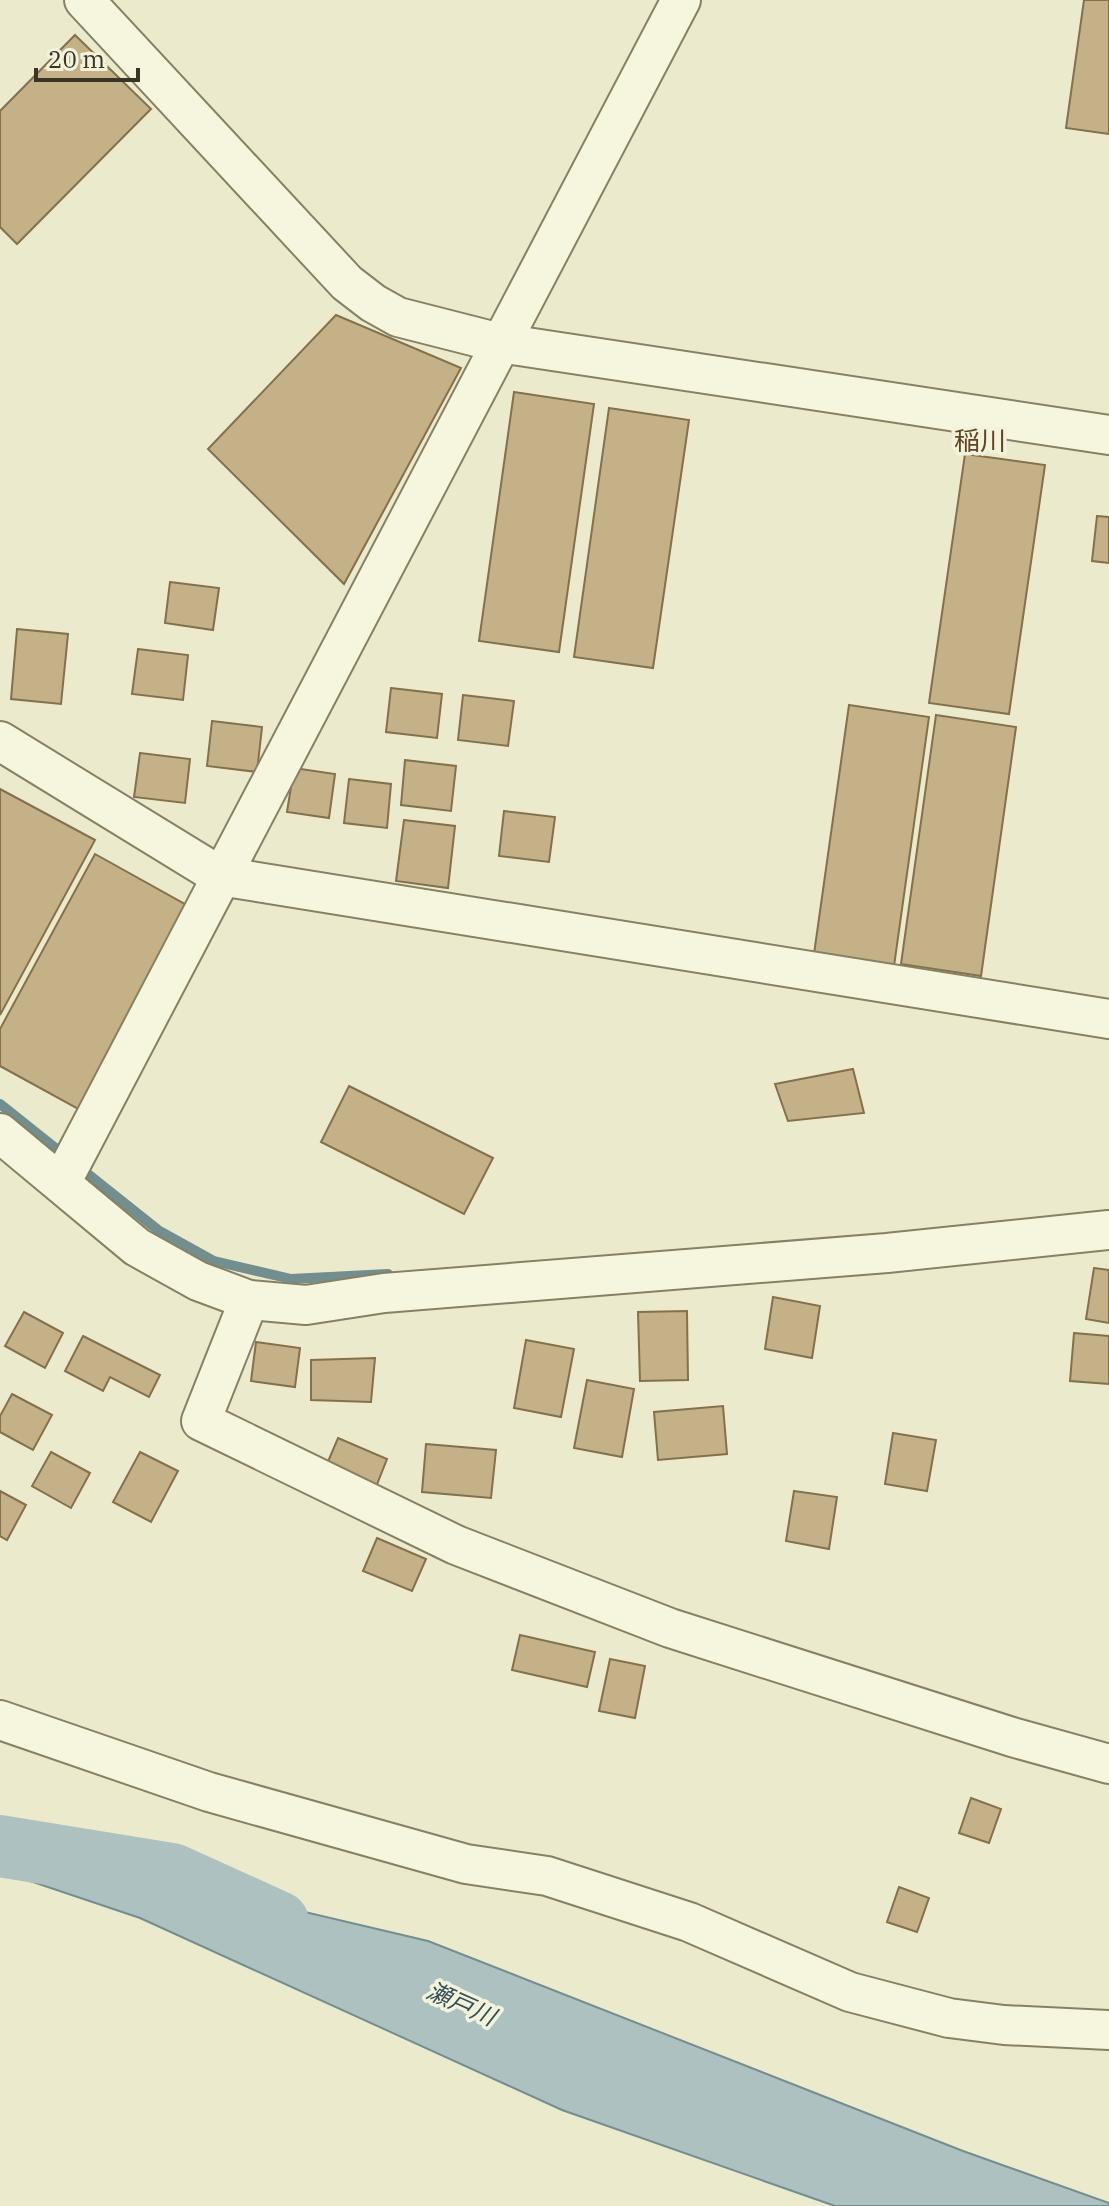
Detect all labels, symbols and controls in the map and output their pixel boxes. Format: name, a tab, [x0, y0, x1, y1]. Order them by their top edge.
scale bar	[36, 32, 138, 82]
text: 20 m	[48, 43, 105, 75]
district label: 稲川	[954, 423, 1006, 457]
water label: 瀬戸川	[422, 1974, 504, 2034]

